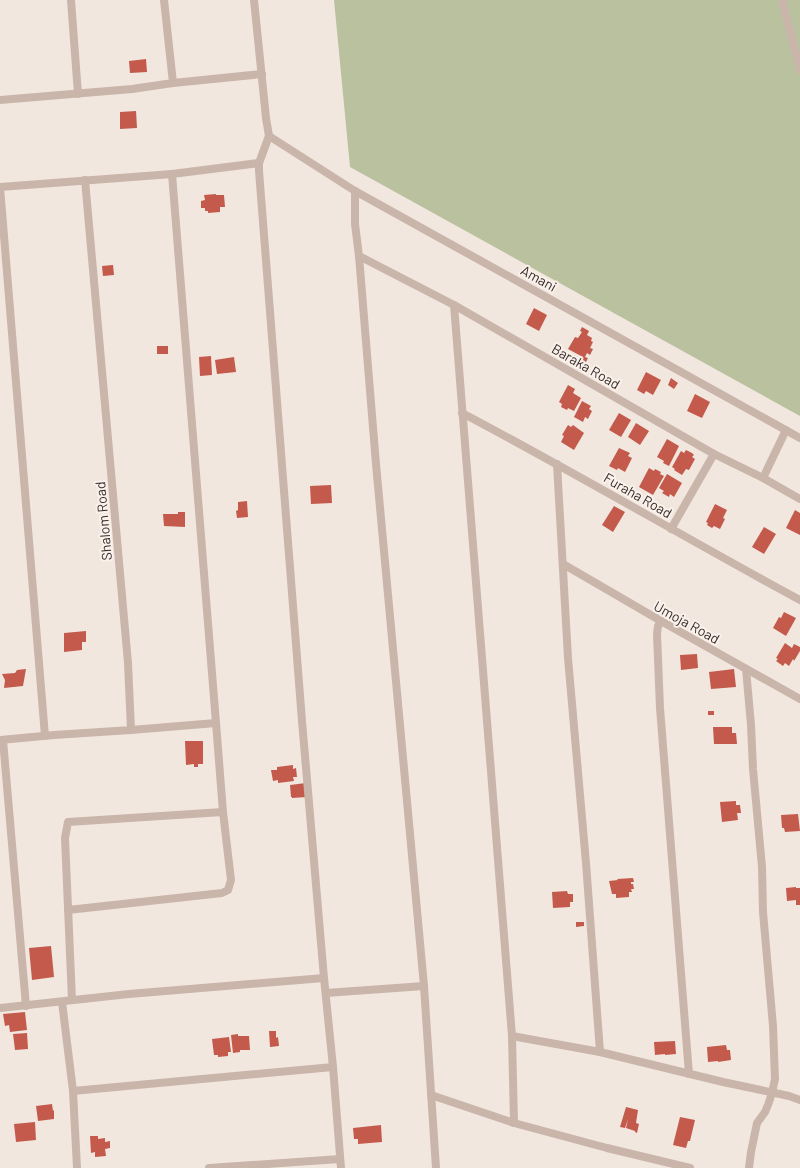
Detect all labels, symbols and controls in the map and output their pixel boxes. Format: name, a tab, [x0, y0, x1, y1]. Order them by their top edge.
street label: Amani	[518, 261, 560, 295]
street label: Baraka Road	[549, 340, 623, 392]
street label: Furaha Road	[601, 469, 675, 521]
street label: Shalom Road	[91, 481, 115, 561]
street label: Umoja Road	[651, 597, 723, 647]

